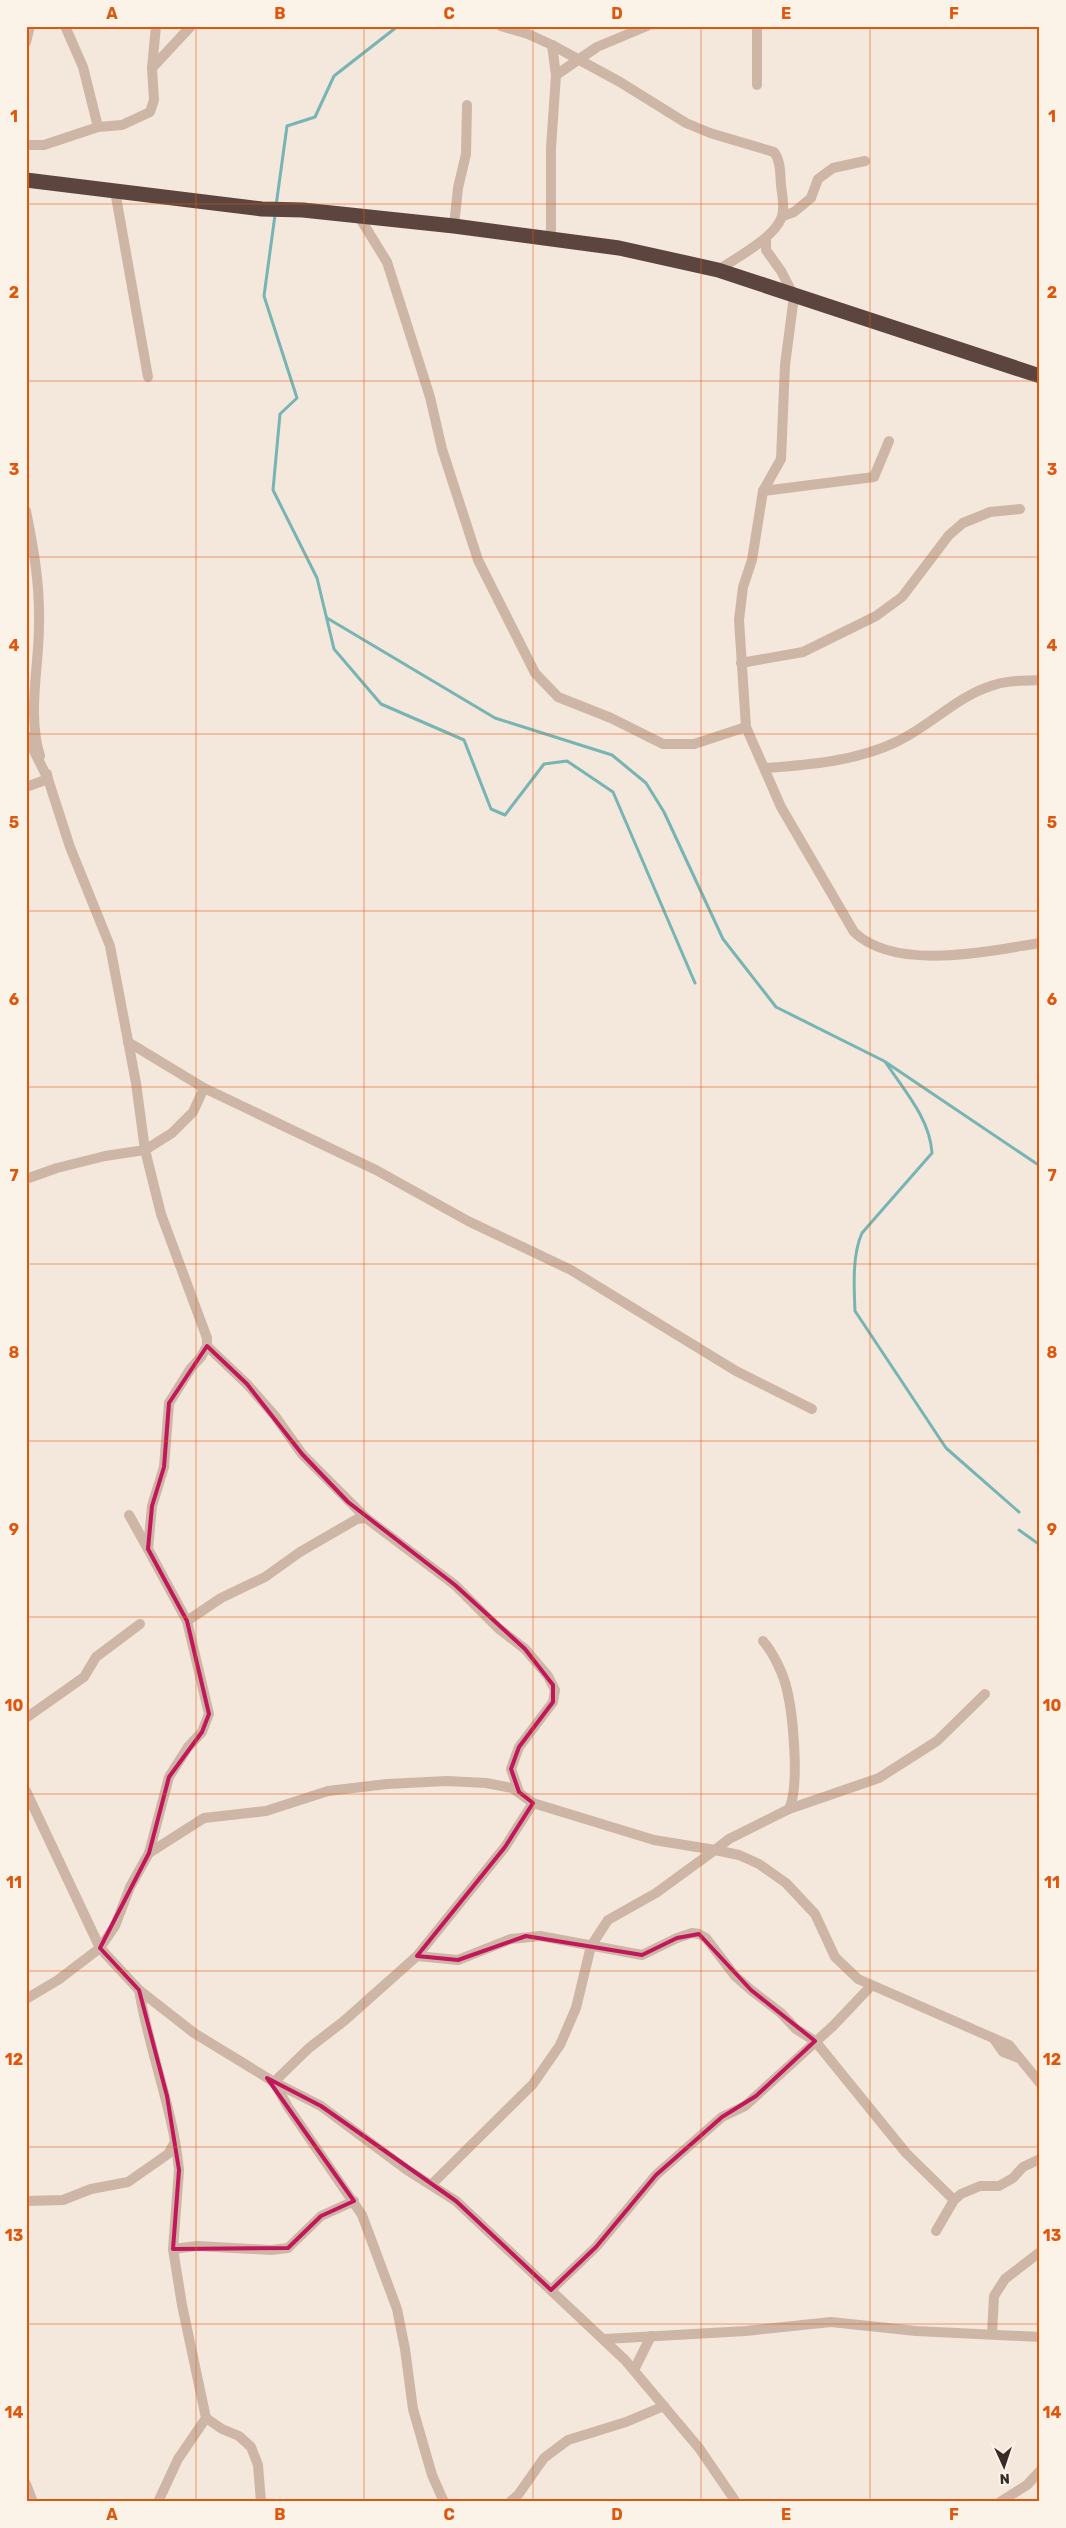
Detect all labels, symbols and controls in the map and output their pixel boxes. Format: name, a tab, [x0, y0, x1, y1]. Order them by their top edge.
text: A	[106, 4, 118, 23]
text: B	[274, 4, 286, 23]
text: C	[443, 4, 455, 23]
text: D	[611, 4, 623, 23]
text: E	[781, 4, 791, 23]
text: F	[949, 4, 959, 23]
text: 1	[10, 107, 18, 126]
text: 1	[1048, 107, 1056, 126]
text: 2	[9, 283, 19, 302]
text: 2	[1047, 283, 1057, 302]
text: 3	[9, 460, 19, 479]
text: 3	[1047, 460, 1057, 479]
text: 4	[9, 636, 20, 655]
text: 4	[1047, 636, 1058, 655]
text: 5	[9, 813, 19, 832]
text: 5	[1047, 813, 1057, 832]
text: 6	[9, 990, 19, 1009]
text: 6	[1047, 990, 1057, 1009]
text: 7	[9, 1166, 19, 1185]
text: 7	[1047, 1166, 1057, 1185]
text: 8	[9, 1343, 20, 1362]
text: 8	[1047, 1343, 1058, 1362]
text: 9	[9, 1520, 19, 1539]
text: 9	[1047, 1520, 1057, 1539]
text: 10	[5, 1696, 24, 1715]
text: 10	[1043, 1696, 1062, 1715]
text: 11	[6, 1873, 22, 1892]
text: 11	[1044, 1873, 1060, 1892]
text: 12	[5, 2050, 23, 2069]
text: 12	[1043, 2050, 1061, 2069]
text: 13	[5, 2226, 23, 2245]
text: 13	[1043, 2226, 1061, 2245]
text: 14	[5, 2403, 24, 2422]
text: 14	[1043, 2403, 1062, 2422]
north arrow	[978, 2440, 1028, 2490]
text: N	[999, 2470, 1010, 2487]
text: A	[106, 2505, 118, 2524]
text: B	[274, 2505, 286, 2524]
text: C	[443, 2505, 455, 2524]
text: D	[611, 2505, 623, 2524]
text: E	[781, 2505, 791, 2524]
text: F	[949, 2505, 959, 2524]

